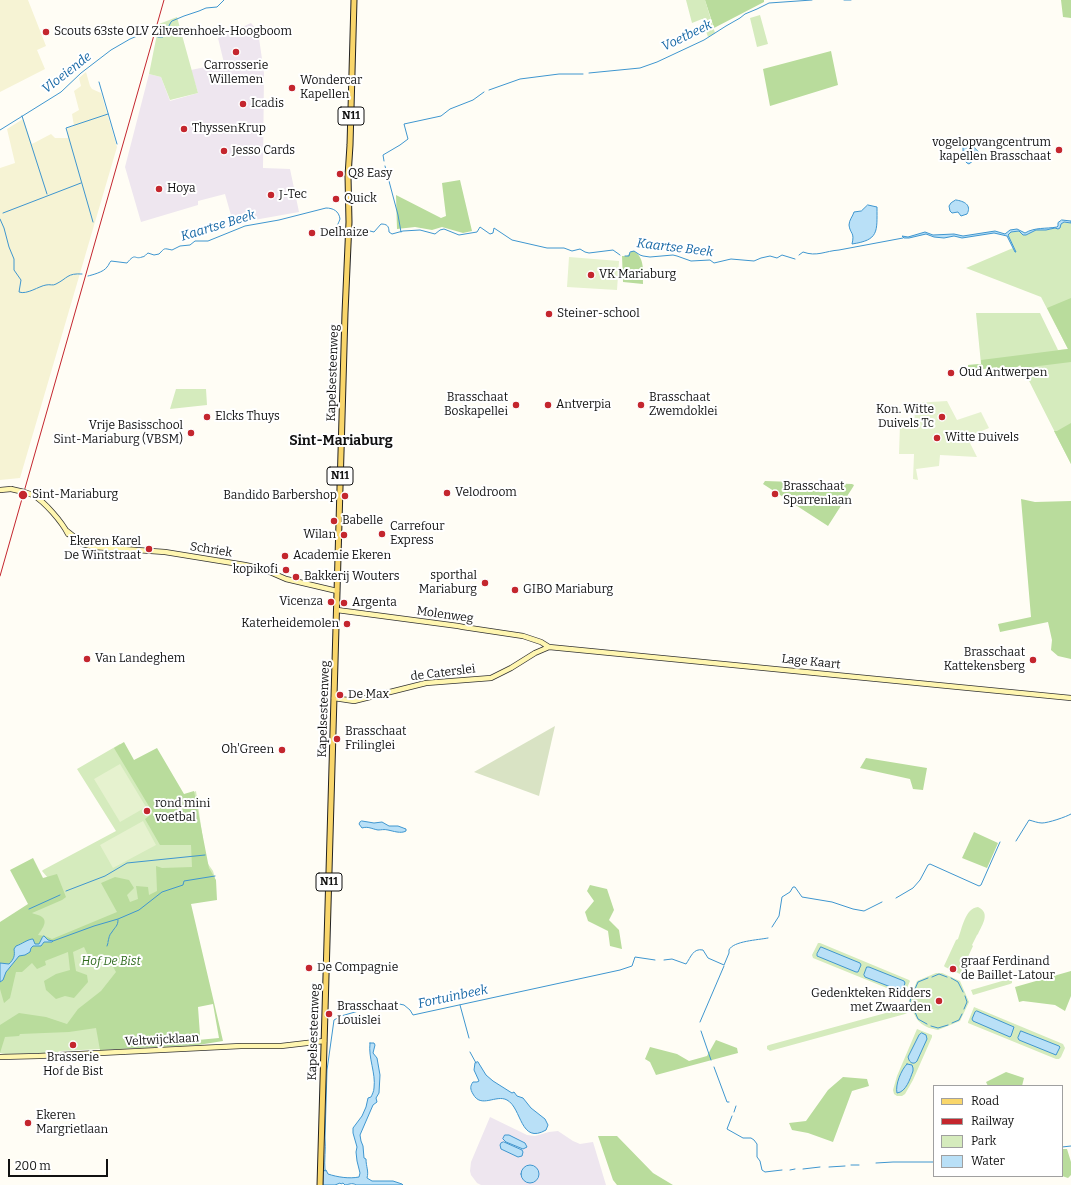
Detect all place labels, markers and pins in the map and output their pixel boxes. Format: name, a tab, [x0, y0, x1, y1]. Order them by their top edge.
place label: Scouts 63ste OLV Zilverenhoek-Hoogboom	[54, 25, 292, 39]
marker: Scouts 63ste OLV Zilverenhoek-Hoogboom	[41, 27, 51, 37]
marker: Carrosserie Willemen	[231, 47, 241, 57]
place label: Carrosserie Willemen	[204, 59, 268, 87]
place label: Wondercar Kapellen	[300, 74, 362, 102]
marker: Wondercar Kapellen	[287, 83, 297, 93]
place label: Icadis	[251, 97, 284, 111]
marker: Icadis	[238, 99, 248, 109]
place label: ThyssenKrup	[192, 122, 266, 136]
marker: ThyssenKrup	[179, 124, 189, 134]
place label: vogelopvangcentrum kapellen Brasschaat	[932, 136, 1051, 164]
place label: Jesso Cards	[232, 144, 295, 158]
marker: vogelopvangcentrum kapellen Brasschaat	[1054, 145, 1064, 155]
marker: Jesso Cards	[219, 146, 229, 156]
place label: Q8 Easy	[348, 167, 392, 181]
marker: Q8 Easy	[335, 169, 345, 179]
place label: Hoya	[167, 182, 196, 196]
marker: Hoya	[154, 184, 164, 194]
place label: J-Tec	[279, 188, 307, 202]
marker: J-Tec	[266, 190, 276, 200]
place label: Quick	[344, 192, 377, 206]
marker: Quick	[331, 194, 341, 204]
place label: Delhaize	[320, 226, 368, 240]
marker: Delhaize	[307, 228, 317, 238]
place label: VK Mariaburg	[599, 268, 676, 282]
marker: VK Mariaburg	[586, 270, 596, 280]
place label: Steiner-school	[557, 307, 640, 321]
marker: Steiner-school	[544, 309, 554, 319]
place label: Oud Antwerpen	[959, 366, 1047, 380]
marker: Oud Antwerpen	[946, 368, 956, 378]
place label: Brasschaat Boskapellei	[444, 391, 508, 419]
place label: Brasschaat Zwemdoklei	[649, 391, 718, 419]
place label: Antverpia	[556, 398, 611, 412]
marker: Brasschaat Boskapellei	[511, 400, 521, 410]
marker: Antverpia	[543, 400, 553, 410]
marker: Brasschaat Zwemdoklei	[636, 400, 646, 410]
place label: Kon. Witte Duivels Tc	[876, 403, 934, 431]
place label: Elcks Thuys	[215, 410, 280, 424]
marker: Elcks Thuys	[202, 412, 212, 422]
marker: Kon. Witte Duivels Tc	[937, 412, 947, 422]
place label: Vrije Basisschool Sint-Mariaburg (VBSM)	[54, 419, 183, 447]
marker: Vrije Basisschool Sint-Mariaburg (VBSM)	[186, 428, 196, 438]
place label: Witte Duivels	[945, 431, 1019, 445]
marker: Witte Duivels	[932, 433, 942, 443]
place label: Brasschaat Sparrenlaan	[783, 480, 852, 508]
place label: Velodroom	[455, 486, 517, 500]
place label: Sint-Mariaburg	[32, 488, 118, 502]
marker: Velodroom	[442, 488, 452, 498]
marker: Sint-Mariaburg	[17, 489, 29, 501]
place label: Bandido Barbershop	[223, 489, 337, 503]
marker: Brasschaat Sparrenlaan	[770, 489, 780, 499]
marker: Bandido Barbershop	[340, 491, 350, 501]
place label: Babelle	[342, 514, 383, 528]
marker: Babelle	[329, 516, 339, 526]
place label: Carrefour Express	[390, 520, 444, 548]
place label: Wilan	[303, 528, 336, 542]
marker: Carrefour Express	[377, 529, 387, 539]
marker: Wilan	[339, 530, 349, 540]
place label: Ekeren Karel De Wintstraat	[64, 535, 141, 563]
marker: Ekeren Karel De Wintstraat	[144, 544, 154, 554]
place label: Academie Ekeren	[293, 549, 391, 563]
marker: Academie Ekeren	[280, 551, 290, 561]
place label: kopikofi	[233, 563, 278, 577]
marker: kopikofi	[281, 565, 291, 575]
place label: sporthal Mariaburg	[419, 569, 477, 597]
place label: Bakkerij Wouters	[304, 570, 399, 584]
marker: Bakkerij Wouters	[291, 572, 301, 582]
marker: sporthal Mariaburg	[480, 578, 490, 588]
place label: GIBO Mariaburg	[523, 583, 613, 597]
marker: GIBO Mariaburg	[510, 585, 520, 595]
place label: Vicenza	[279, 595, 323, 609]
place label: Argenta	[352, 596, 397, 610]
marker: Vicenza	[326, 597, 336, 607]
marker: Argenta	[339, 598, 349, 608]
place label: Katerheidemolen	[241, 617, 339, 631]
marker: Katerheidemolen	[342, 619, 352, 629]
place label: Brasschaat Kattekensberg	[944, 646, 1025, 674]
place label: Van Landeghem	[95, 652, 185, 666]
marker: Van Landeghem	[82, 654, 92, 664]
marker: Brasschaat Kattekensberg	[1028, 655, 1038, 665]
place label: De Max	[348, 688, 389, 702]
marker: De Max	[335, 690, 345, 700]
place label: Brasschaat Frilinglei	[345, 725, 406, 753]
marker: Brasschaat Frilinglei	[332, 734, 342, 744]
place label: Oh'Green	[221, 743, 274, 757]
marker: Oh'Green	[277, 745, 287, 755]
place label: rond mini voetbal	[155, 797, 210, 825]
marker: rond mini voetbal	[142, 806, 152, 816]
place label: graaf Ferdinand de Baillet-Latour	[961, 955, 1055, 983]
place label: De Compagnie	[317, 961, 398, 975]
marker: De Compagnie	[304, 963, 314, 973]
marker: graaf Ferdinand de Baillet-Latour	[948, 964, 958, 974]
place label: Gedenkteken Ridders met Zwaarden	[811, 987, 931, 1015]
marker: Gedenkteken Ridders met Zwaarden	[934, 996, 944, 1006]
place label: Brasschaat Louislei	[337, 1000, 398, 1028]
marker: Brasschaat Louislei	[324, 1009, 334, 1019]
marker: Brasserie Hof de Bist	[68, 1040, 78, 1050]
place label: Brasserie Hof de Bist	[43, 1051, 103, 1079]
place label: Ekeren Margrietlaan	[36, 1109, 108, 1137]
marker: Ekeren Margrietlaan	[23, 1118, 33, 1128]

